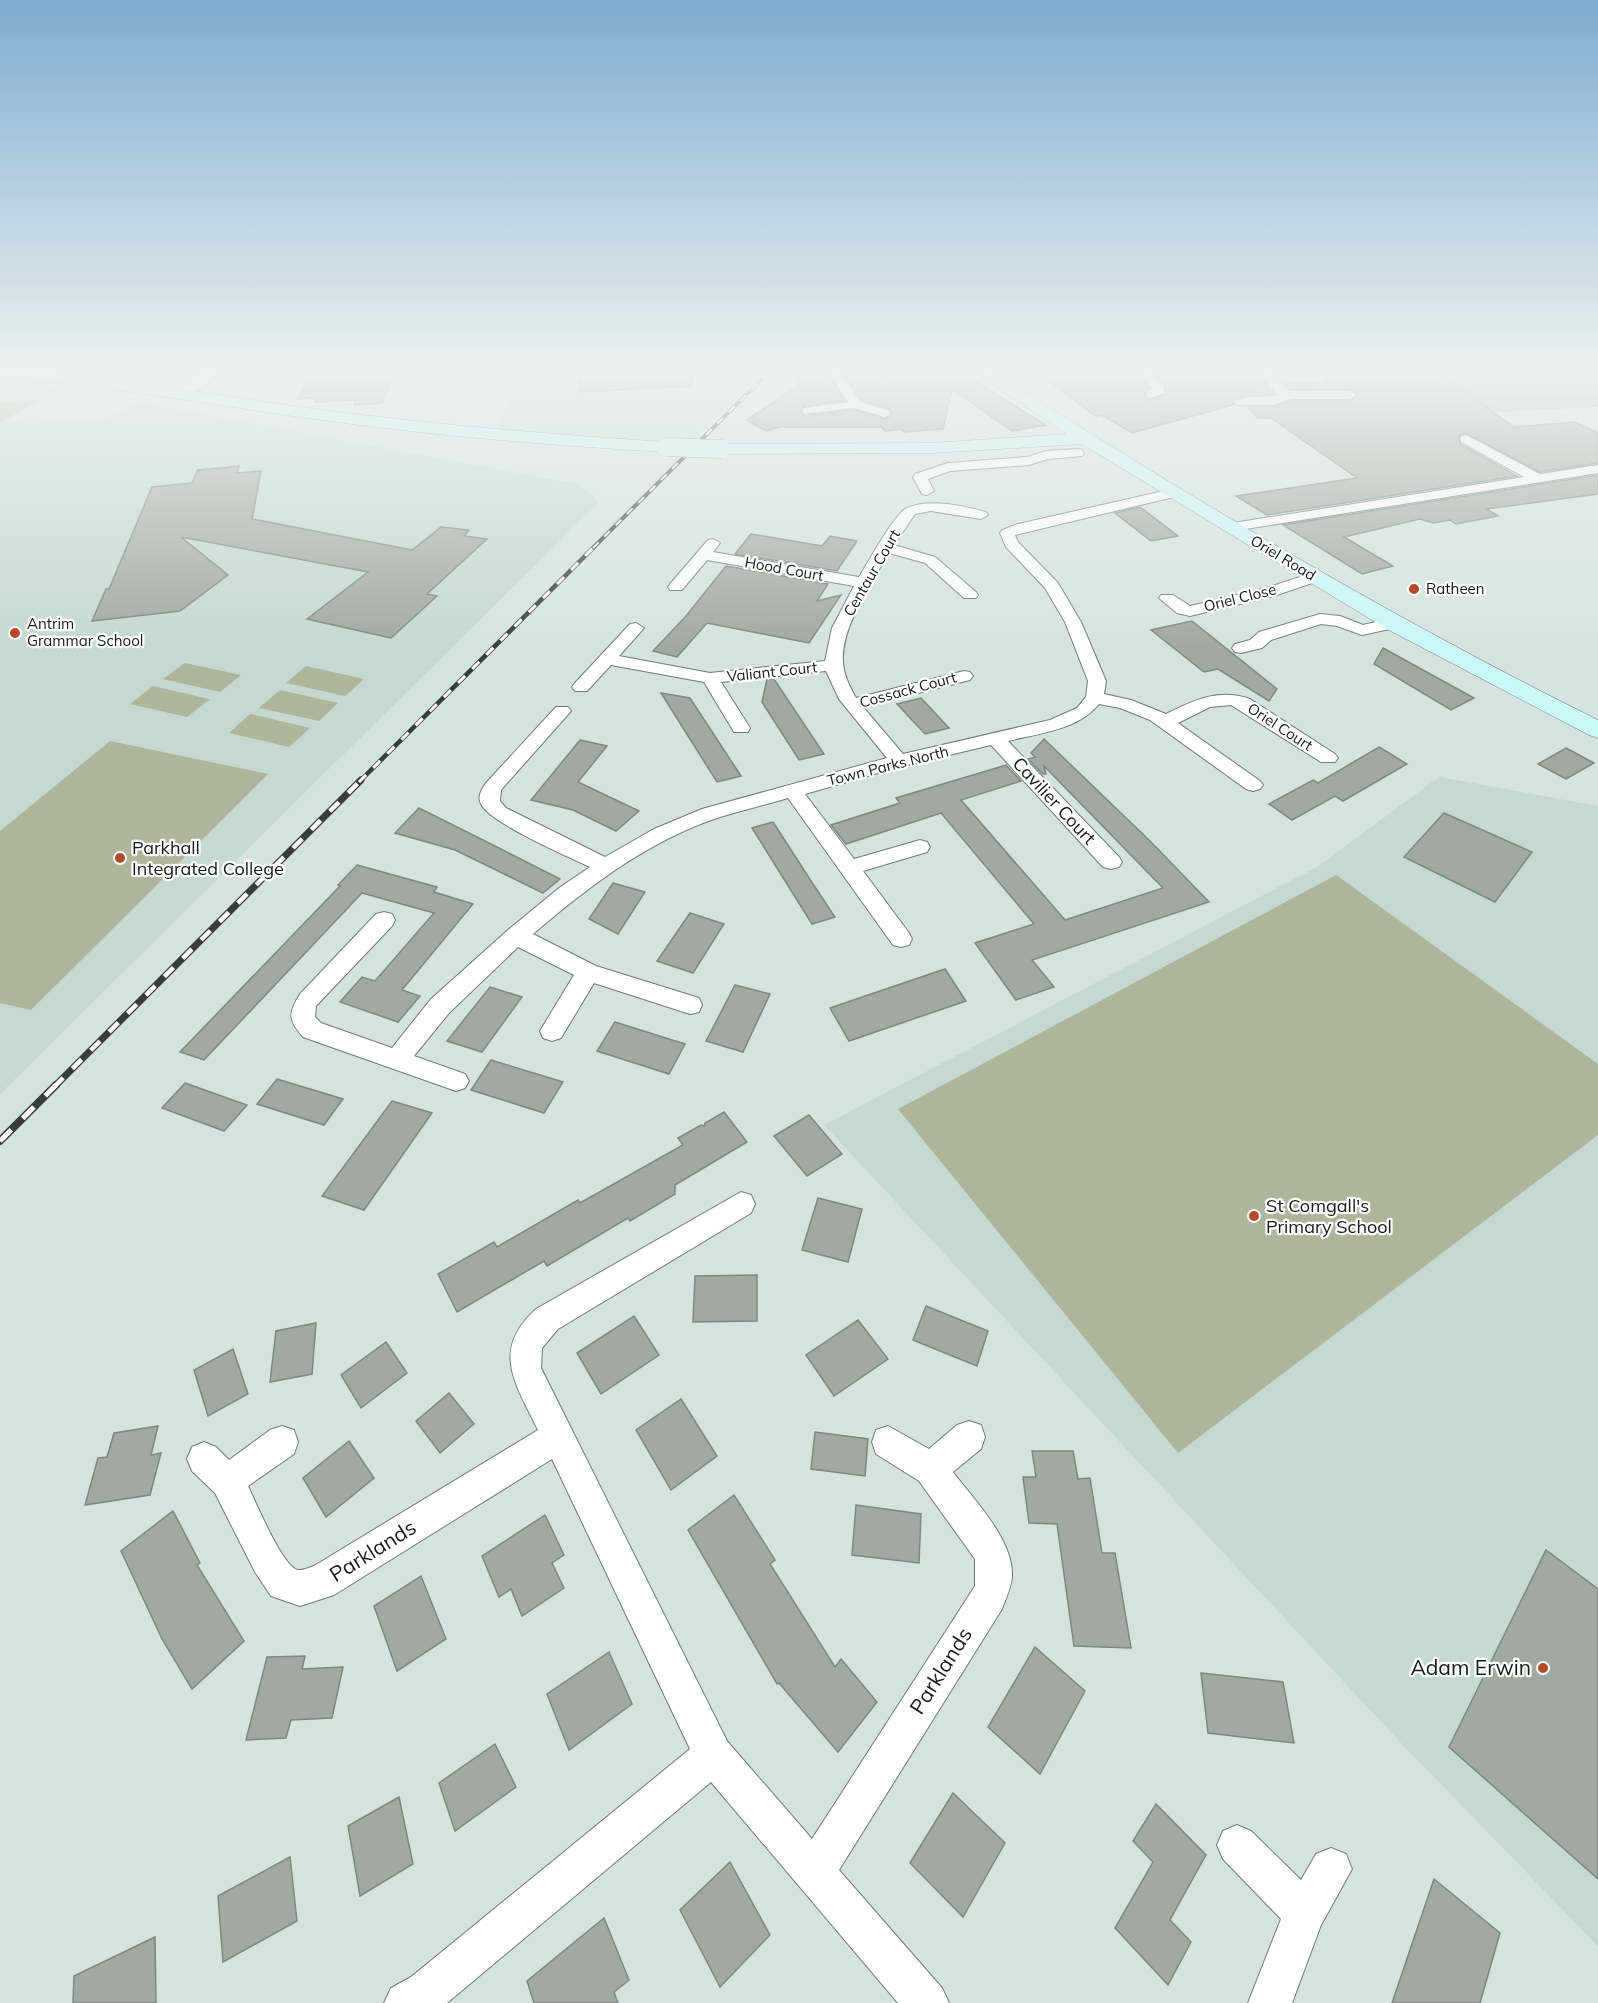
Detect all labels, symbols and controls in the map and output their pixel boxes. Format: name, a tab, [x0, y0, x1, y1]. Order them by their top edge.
street label: Centaur Court	[839, 526, 904, 620]
street label: Oriel Road	[1247, 531, 1319, 585]
street label: Hood Court	[743, 552, 825, 585]
street label: Oriel Close	[1202, 579, 1278, 616]
place label: Ratheen	[1426, 579, 1485, 598]
marker: Ratheen	[1407, 582, 1421, 596]
place label: Antrim Grammar School	[27, 614, 143, 650]
marker: Antrim Grammar School	[8, 626, 22, 640]
street label: Valiant Court	[726, 657, 818, 686]
street label: Cossack Court	[857, 667, 958, 712]
street label: Oriel Court	[1244, 698, 1317, 755]
street label: Town Parks North	[825, 741, 951, 790]
street label: Cavilier Court	[1008, 752, 1101, 849]
place label: Parkhall Integrated College	[132, 836, 284, 880]
marker: Parkhall Integrated College	[113, 851, 127, 865]
place label: St Comgall's Primary School	[1266, 1194, 1392, 1238]
marker: St Comgall's Primary School	[1247, 1209, 1261, 1223]
street label: Parklands	[324, 1513, 421, 1587]
street label: Parklands	[903, 1622, 977, 1719]
place label: Adam Erwin	[1410, 1654, 1531, 1680]
marker: Adam Erwin	[1536, 1661, 1550, 1675]

